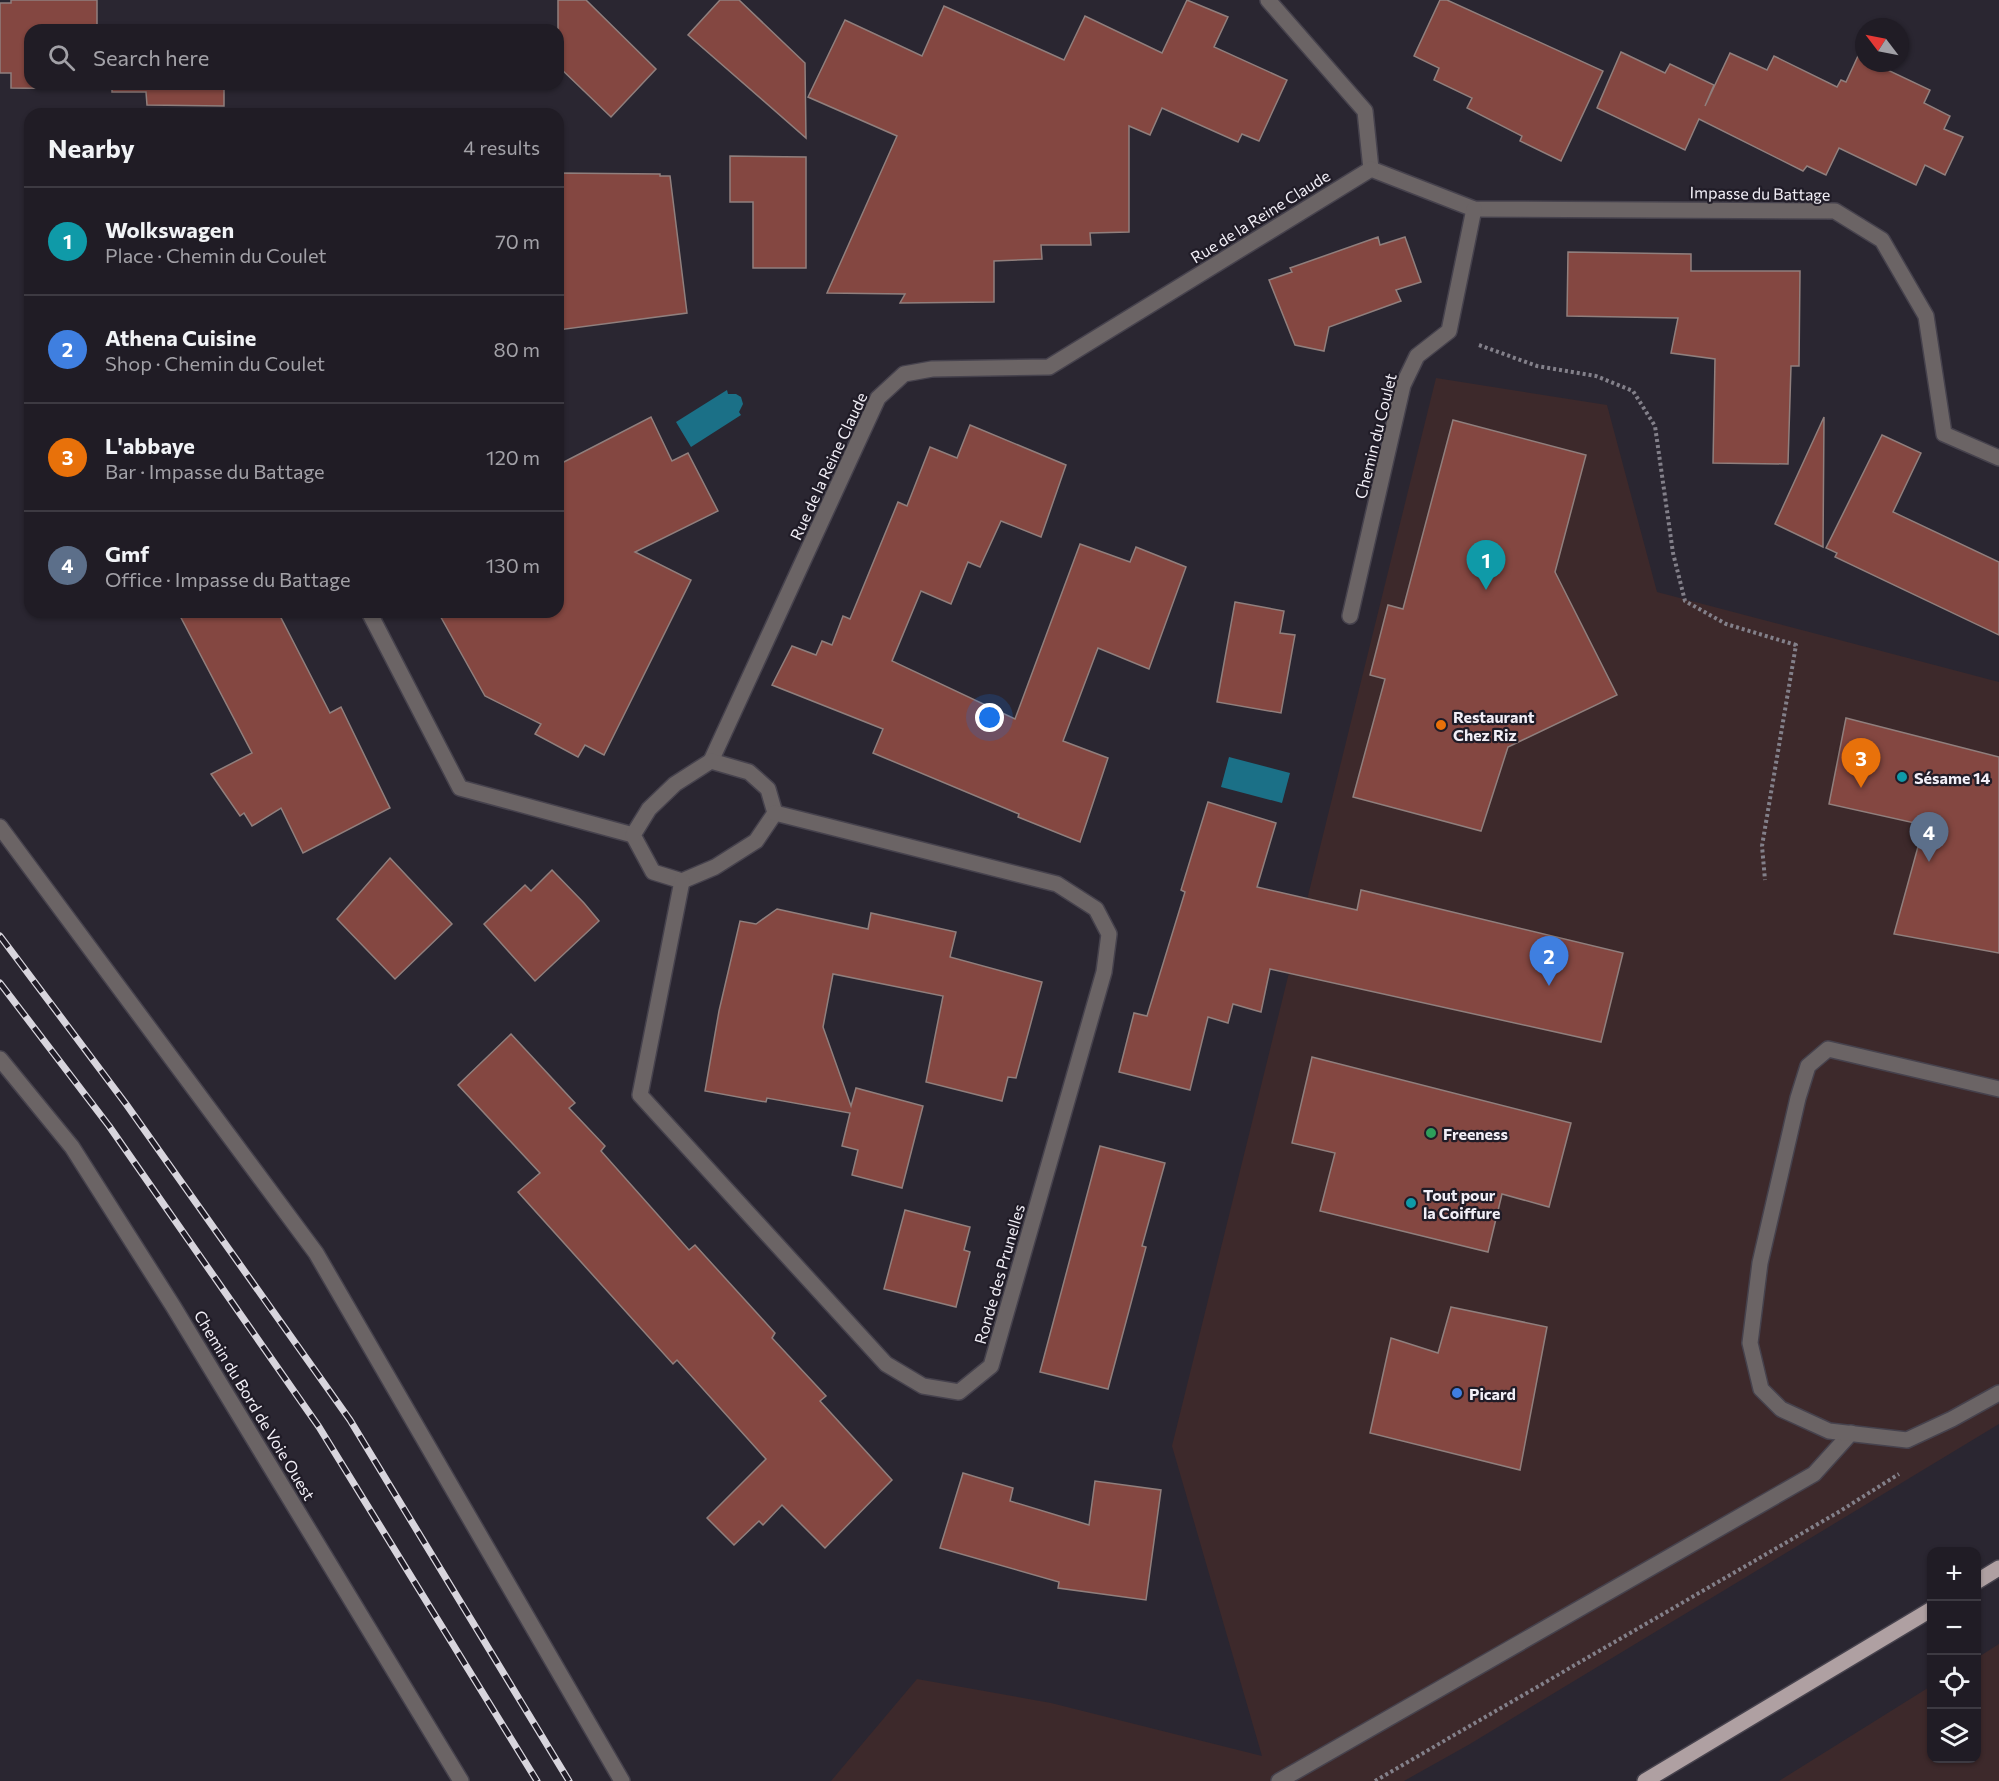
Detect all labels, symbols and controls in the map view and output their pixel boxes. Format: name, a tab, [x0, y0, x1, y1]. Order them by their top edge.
north arrow	[1855, 18, 1909, 72]
search box	[24, 24, 564, 90]
icon: search	[45, 41, 78, 74]
text: Search here	[93, 44, 209, 71]
text: Nearby	[48, 132, 135, 163]
text: 4 results	[463, 135, 540, 159]
street label: Rue de la Reine Claude	[1187, 165, 1333, 267]
street label: Impasse du Battage	[1690, 182, 1830, 204]
text: Wolkswagen	[105, 216, 234, 243]
text: 1	[63, 229, 72, 253]
text: 70 m	[495, 229, 540, 253]
text: Place · Chemin du Coulet	[105, 243, 327, 267]
text: Athena Cuisine	[105, 324, 256, 351]
text: 2	[62, 337, 73, 361]
text: 80 m	[494, 337, 540, 361]
text: Shop · Chemin du Coulet	[105, 351, 325, 375]
street label: Chemin du Coulet	[1350, 371, 1400, 501]
street label: Rue de la Reine Claude	[785, 389, 871, 543]
text: L'abbaye	[105, 432, 195, 459]
text: 3	[62, 445, 73, 469]
text: 120 m	[486, 445, 540, 469]
text: Bar · Impasse du Battage	[105, 459, 325, 483]
text: Gmf	[105, 540, 149, 567]
pin: 1	[1466, 540, 1506, 590]
text: 4	[61, 553, 74, 577]
text: 130 m	[486, 553, 540, 577]
text: Office · Impasse du Battage	[105, 567, 351, 591]
your location	[975, 703, 1004, 732]
place label: Restaurant Chez Riz	[1453, 707, 1535, 744]
marker: Restaurant Chez Riz	[1434, 718, 1448, 732]
pin: 3	[1842, 738, 1880, 788]
place label: Sésame 14	[1914, 768, 1991, 787]
marker: Sésame 14	[1895, 770, 1909, 784]
pin: 4	[1910, 812, 1948, 862]
pin: 2	[1530, 936, 1568, 986]
place label: Freeness	[1443, 1124, 1508, 1143]
marker: Freeness	[1424, 1126, 1438, 1140]
place label: Tout pour la Coiffure	[1423, 1185, 1500, 1222]
marker: Tout pour la Coiffure	[1404, 1196, 1418, 1210]
street label: Ronde des Prunelles	[970, 1202, 1028, 1346]
street label: Chemin du Bord de Voie Ouest	[191, 1306, 320, 1504]
place label: Picard	[1469, 1384, 1516, 1403]
marker: Picard	[1450, 1386, 1464, 1400]
map controls	[1927, 1547, 1981, 1763]
button: +	[1927, 1547, 1981, 1601]
button: −	[1927, 1601, 1981, 1655]
button: locate	[1927, 1655, 1981, 1709]
button: layers	[1927, 1709, 1981, 1763]

